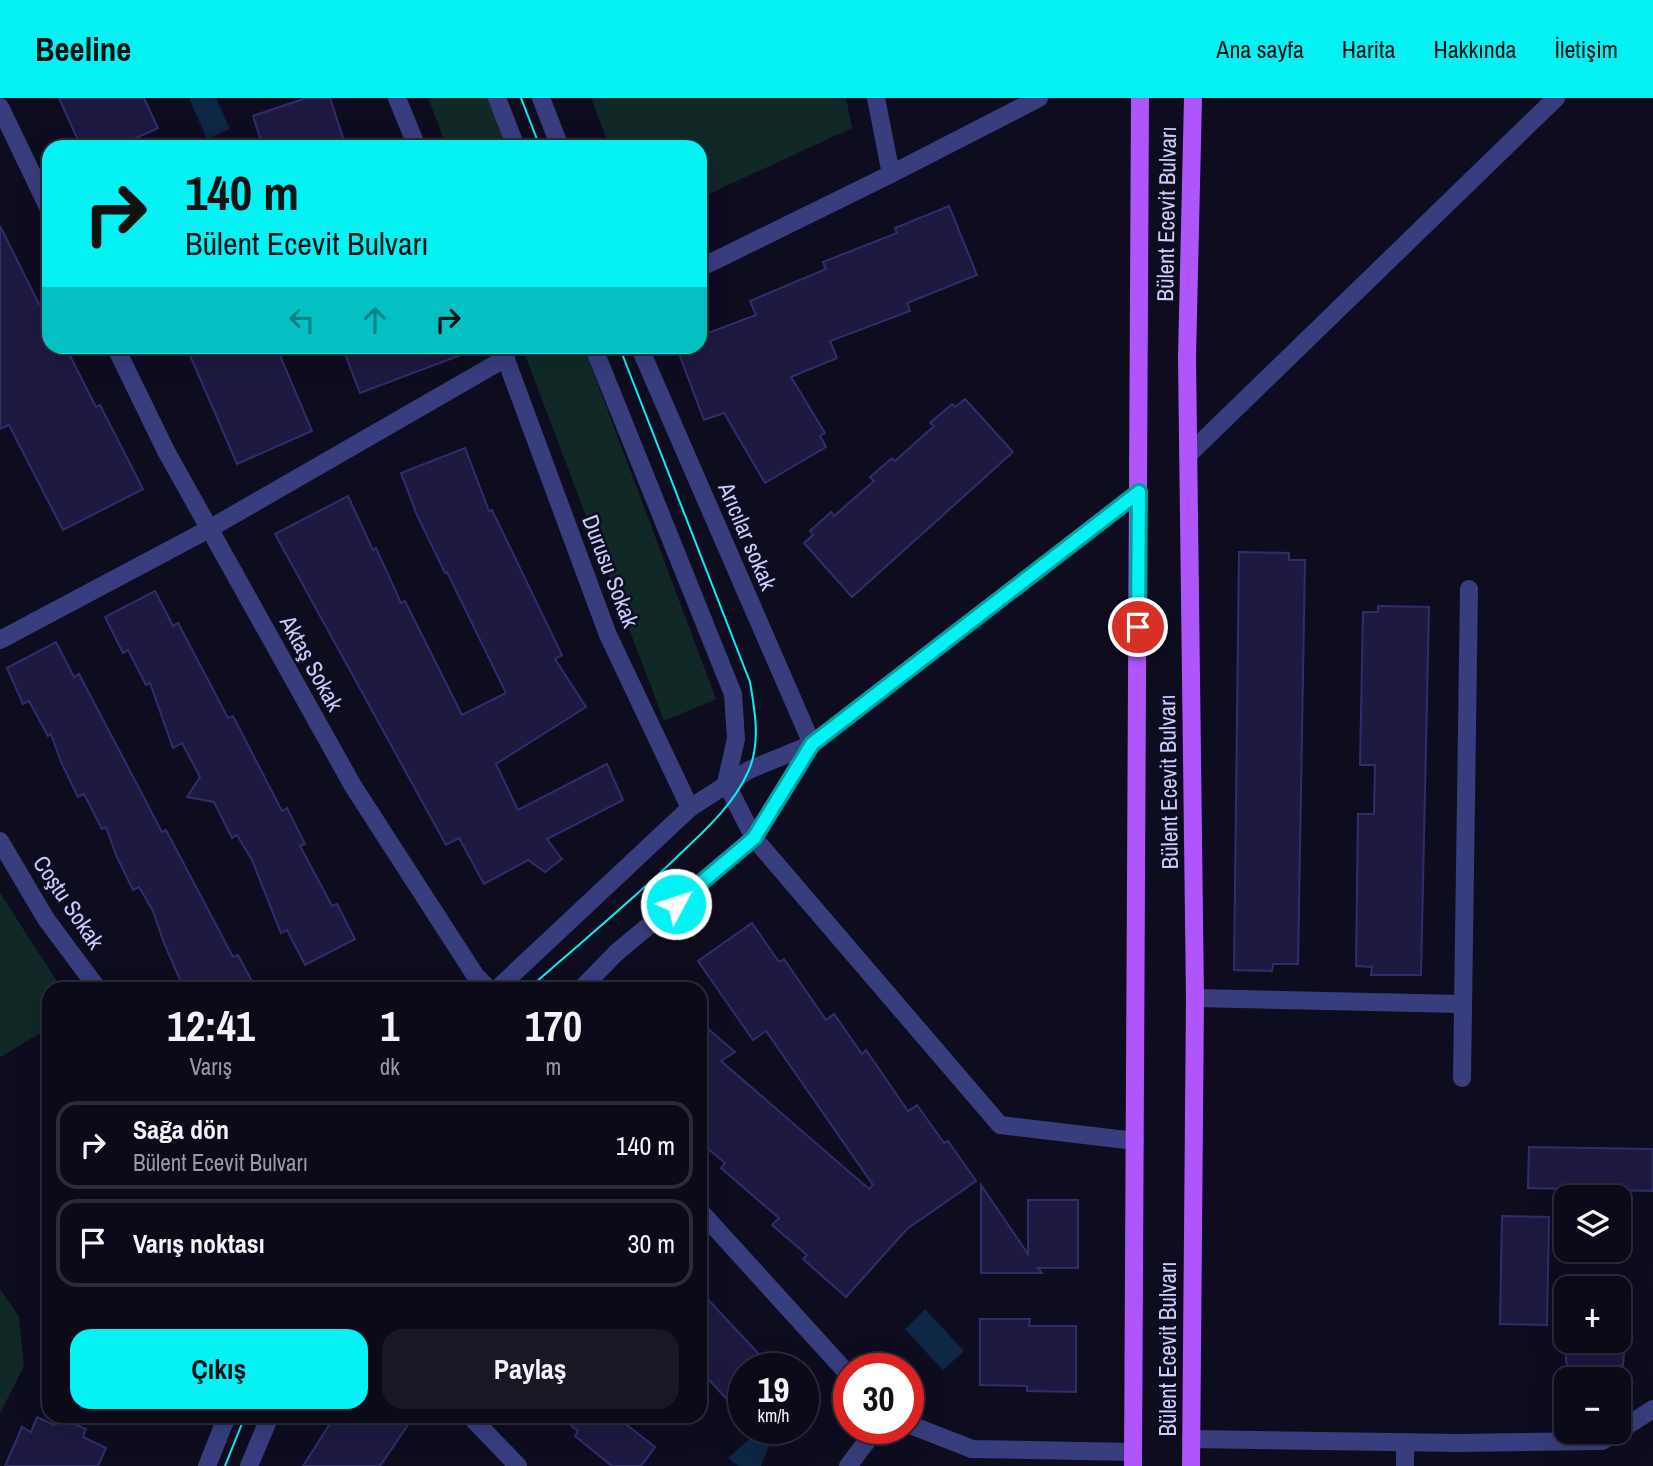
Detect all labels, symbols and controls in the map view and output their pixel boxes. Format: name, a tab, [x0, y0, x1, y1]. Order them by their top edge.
text: Beeline	[35, 27, 131, 71]
text: Ana sayfa	[1216, 33, 1304, 65]
text: Harita	[1342, 33, 1395, 65]
text: Hakkında	[1433, 33, 1517, 65]
text: İletişim	[1555, 33, 1618, 65]
street label: Bülent Ecevit Bulvarı	[1149, 126, 1183, 302]
text: 140 m	[185, 159, 299, 225]
icon: right	[70, 168, 161, 259]
text: Bülent Ecevit Bulvarı	[185, 222, 429, 265]
icon: left	[283, 301, 321, 339]
icon: ahead	[356, 301, 394, 339]
icon: right	[429, 301, 467, 339]
street label: Arıcılar sokak	[711, 476, 785, 595]
street label: Durusu Sokak	[575, 510, 647, 632]
pin	[1108, 597, 1168, 657]
icon: arrive	[1119, 608, 1157, 646]
street label: Aktaş Sokak	[273, 609, 351, 717]
street label: Bülent Ecevit Bulvarı	[1151, 694, 1185, 870]
street label: Coştu Sokak	[26, 849, 112, 955]
position arrow	[639, 867, 713, 941]
text: 12:41	[167, 998, 255, 1054]
text: 1	[380, 998, 399, 1054]
text: 170	[525, 998, 582, 1054]
text: Varış	[190, 1051, 232, 1082]
text: dk	[380, 1051, 400, 1082]
text: m	[546, 1051, 561, 1082]
text: Sağa dön	[133, 1112, 229, 1147]
icon: right	[74, 1126, 112, 1164]
text: 140 m	[616, 1128, 675, 1163]
text: Bülent Ecevit Bulvarı	[133, 1147, 308, 1178]
map controls	[1554, 1185, 1631, 1444]
button: layers	[1554, 1185, 1631, 1262]
icon: arrive	[74, 1224, 112, 1262]
text: Varış noktası	[133, 1226, 265, 1261]
text: 30 m	[628, 1226, 675, 1261]
street label: Bülent Ecevit Bulvarı	[1152, 1261, 1183, 1437]
button: +	[1554, 1276, 1631, 1353]
button: Çıkış	[70, 1329, 368, 1409]
button: Paylaş	[382, 1329, 679, 1409]
speed limit sign: 30	[833, 1353, 924, 1444]
text: 19	[758, 1366, 789, 1413]
button: −	[1554, 1367, 1631, 1444]
text: km/h	[758, 1403, 790, 1428]

